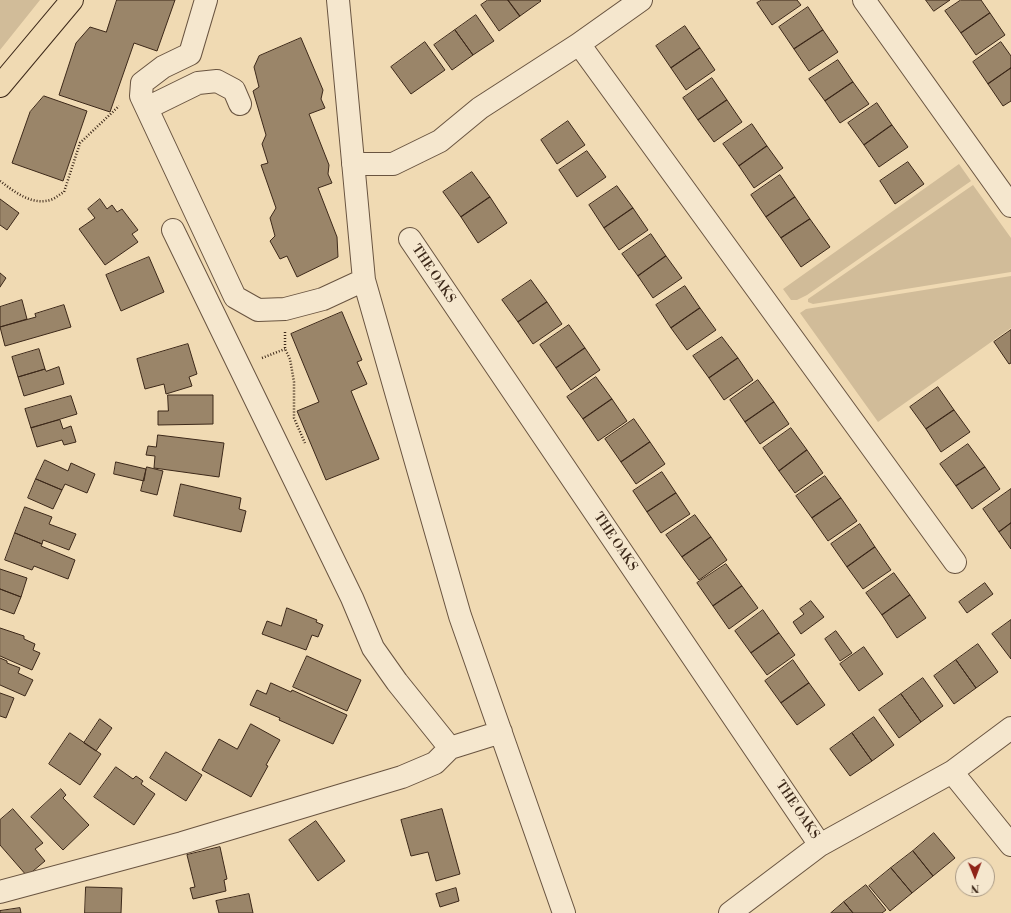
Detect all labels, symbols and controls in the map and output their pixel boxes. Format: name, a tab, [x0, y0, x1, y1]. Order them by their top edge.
street label: THE OAKS	[408, 242, 458, 306]
street label: THE OAKS	[590, 510, 640, 574]
street label: THE OAKS	[772, 778, 822, 842]
north arrow	[955, 857, 995, 897]
text: N	[971, 881, 980, 895]

